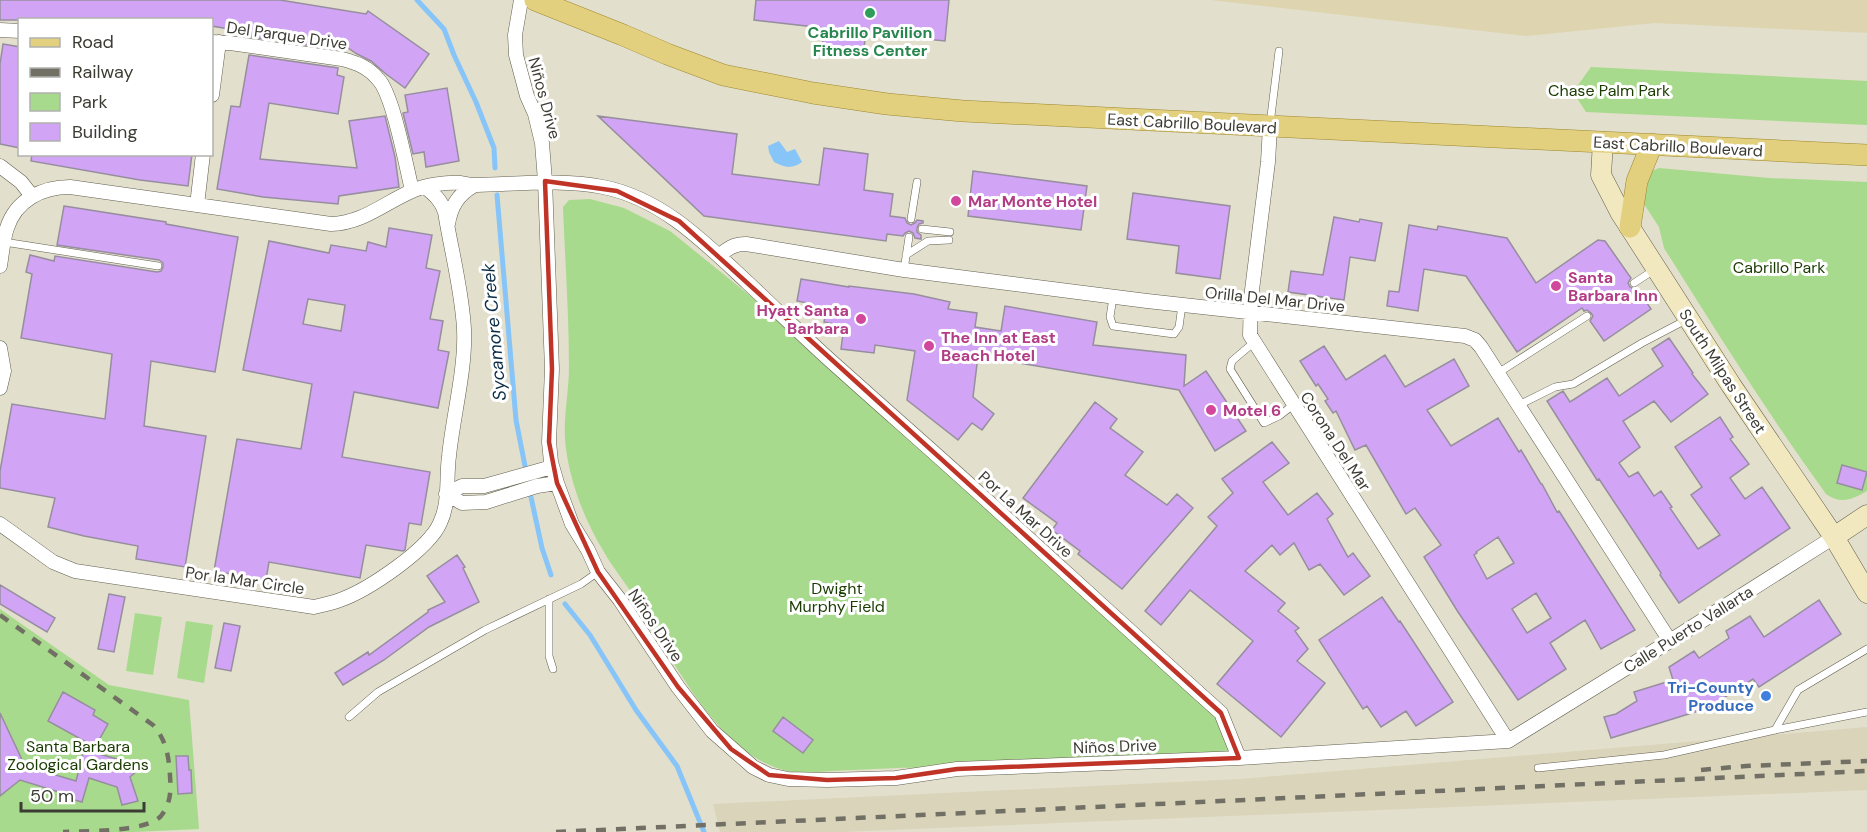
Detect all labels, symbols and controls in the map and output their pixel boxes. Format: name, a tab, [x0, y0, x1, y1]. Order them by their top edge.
marker: Cabrillo Pavilion Fitness Center	[863, 6, 877, 20]
street label: Del Parque Drive	[225, 17, 349, 54]
legend	[18, 18, 213, 156]
place label: Cabrillo Pavilion Fitness Center	[808, 22, 932, 61]
text: Road	[72, 30, 114, 54]
street label: Niños Drive	[524, 55, 565, 141]
text: Railway	[72, 60, 134, 84]
park label: Chase Palm Park	[1548, 80, 1670, 101]
text: Park	[72, 90, 108, 114]
street label: East Cabrillo Boulevard	[1107, 109, 1277, 138]
text: Building	[72, 120, 137, 144]
street label: East Cabrillo Boulevard	[1593, 132, 1763, 161]
place label: Mar Monte Hotel	[968, 191, 1097, 212]
marker: Mar Monte Hotel	[949, 194, 963, 208]
park label: Cabrillo Park	[1733, 257, 1825, 278]
water label: Sycamore Creek	[476, 261, 512, 402]
place label: Santa Barbara Inn	[1568, 267, 1658, 306]
marker: Santa Barbara Inn	[1549, 279, 1563, 293]
street label: Orilla Del Mar Drive	[1204, 282, 1346, 317]
place label: Hyatt Santa Barbara	[756, 300, 849, 339]
street label: South Milpas Street	[1674, 305, 1771, 438]
marker: Hyatt Santa Barbara	[854, 312, 868, 326]
place label: The Inn at East Beach Hotel	[941, 327, 1056, 366]
marker: The Inn at East Beach Hotel	[922, 339, 936, 353]
street label: Corona Del Mar	[1296, 388, 1376, 495]
place label: Motel 6	[1223, 400, 1281, 421]
marker: Motel 6	[1204, 403, 1218, 417]
street label: Por La Mar Drive	[974, 466, 1077, 562]
street label: Por la Mar Circle	[184, 562, 306, 599]
park label: Dwight Murphy Field	[789, 578, 885, 617]
street label: Calle Puerto Vallarta	[1619, 581, 1757, 678]
street label: Niños Drive	[623, 585, 688, 666]
place label: Tri-County Produce	[1667, 677, 1754, 716]
marker: Tri-County Produce	[1759, 689, 1773, 703]
street label: Niños Drive	[1073, 735, 1157, 758]
park label: Santa Barbara Zoological Gardens	[7, 736, 149, 775]
scale bar	[21, 775, 144, 813]
text: 50 m	[30, 784, 74, 808]

